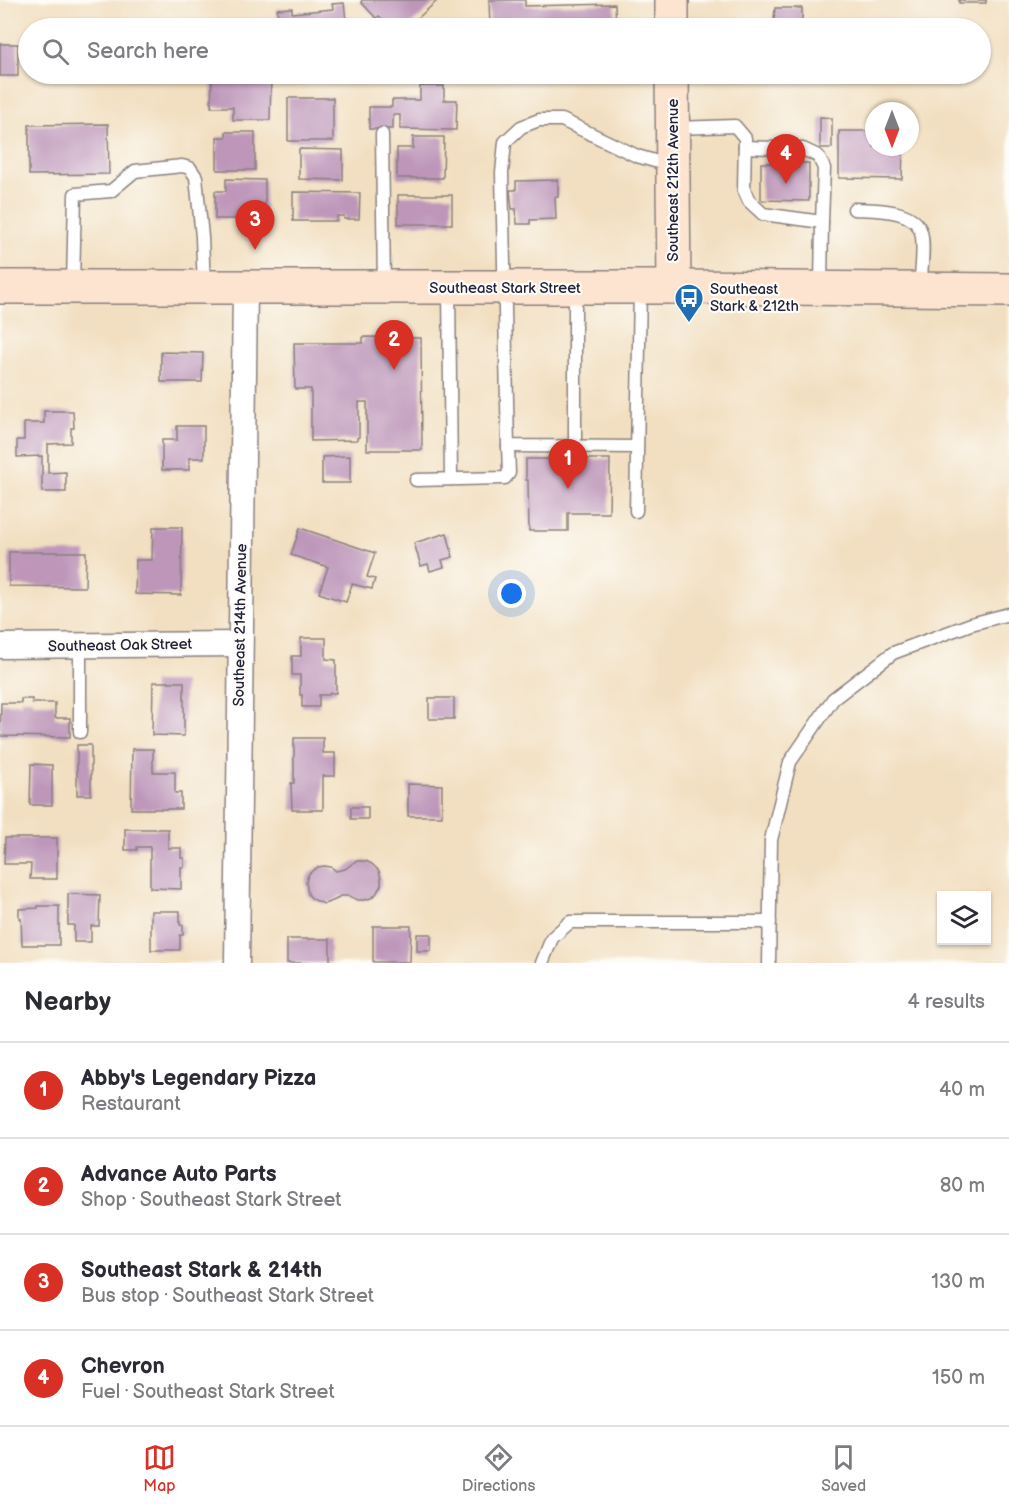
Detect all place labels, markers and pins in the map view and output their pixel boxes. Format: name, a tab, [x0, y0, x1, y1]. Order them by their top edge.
pin: 4	[766, 134, 806, 184]
pin: 3	[236, 200, 274, 250]
place label: Southeast Stark & 212th	[710, 280, 799, 316]
bus stop icon: Southeast Stark & 212th	[673, 282, 705, 324]
pin: 2	[374, 320, 414, 370]
pin: 1	[548, 440, 588, 489]

